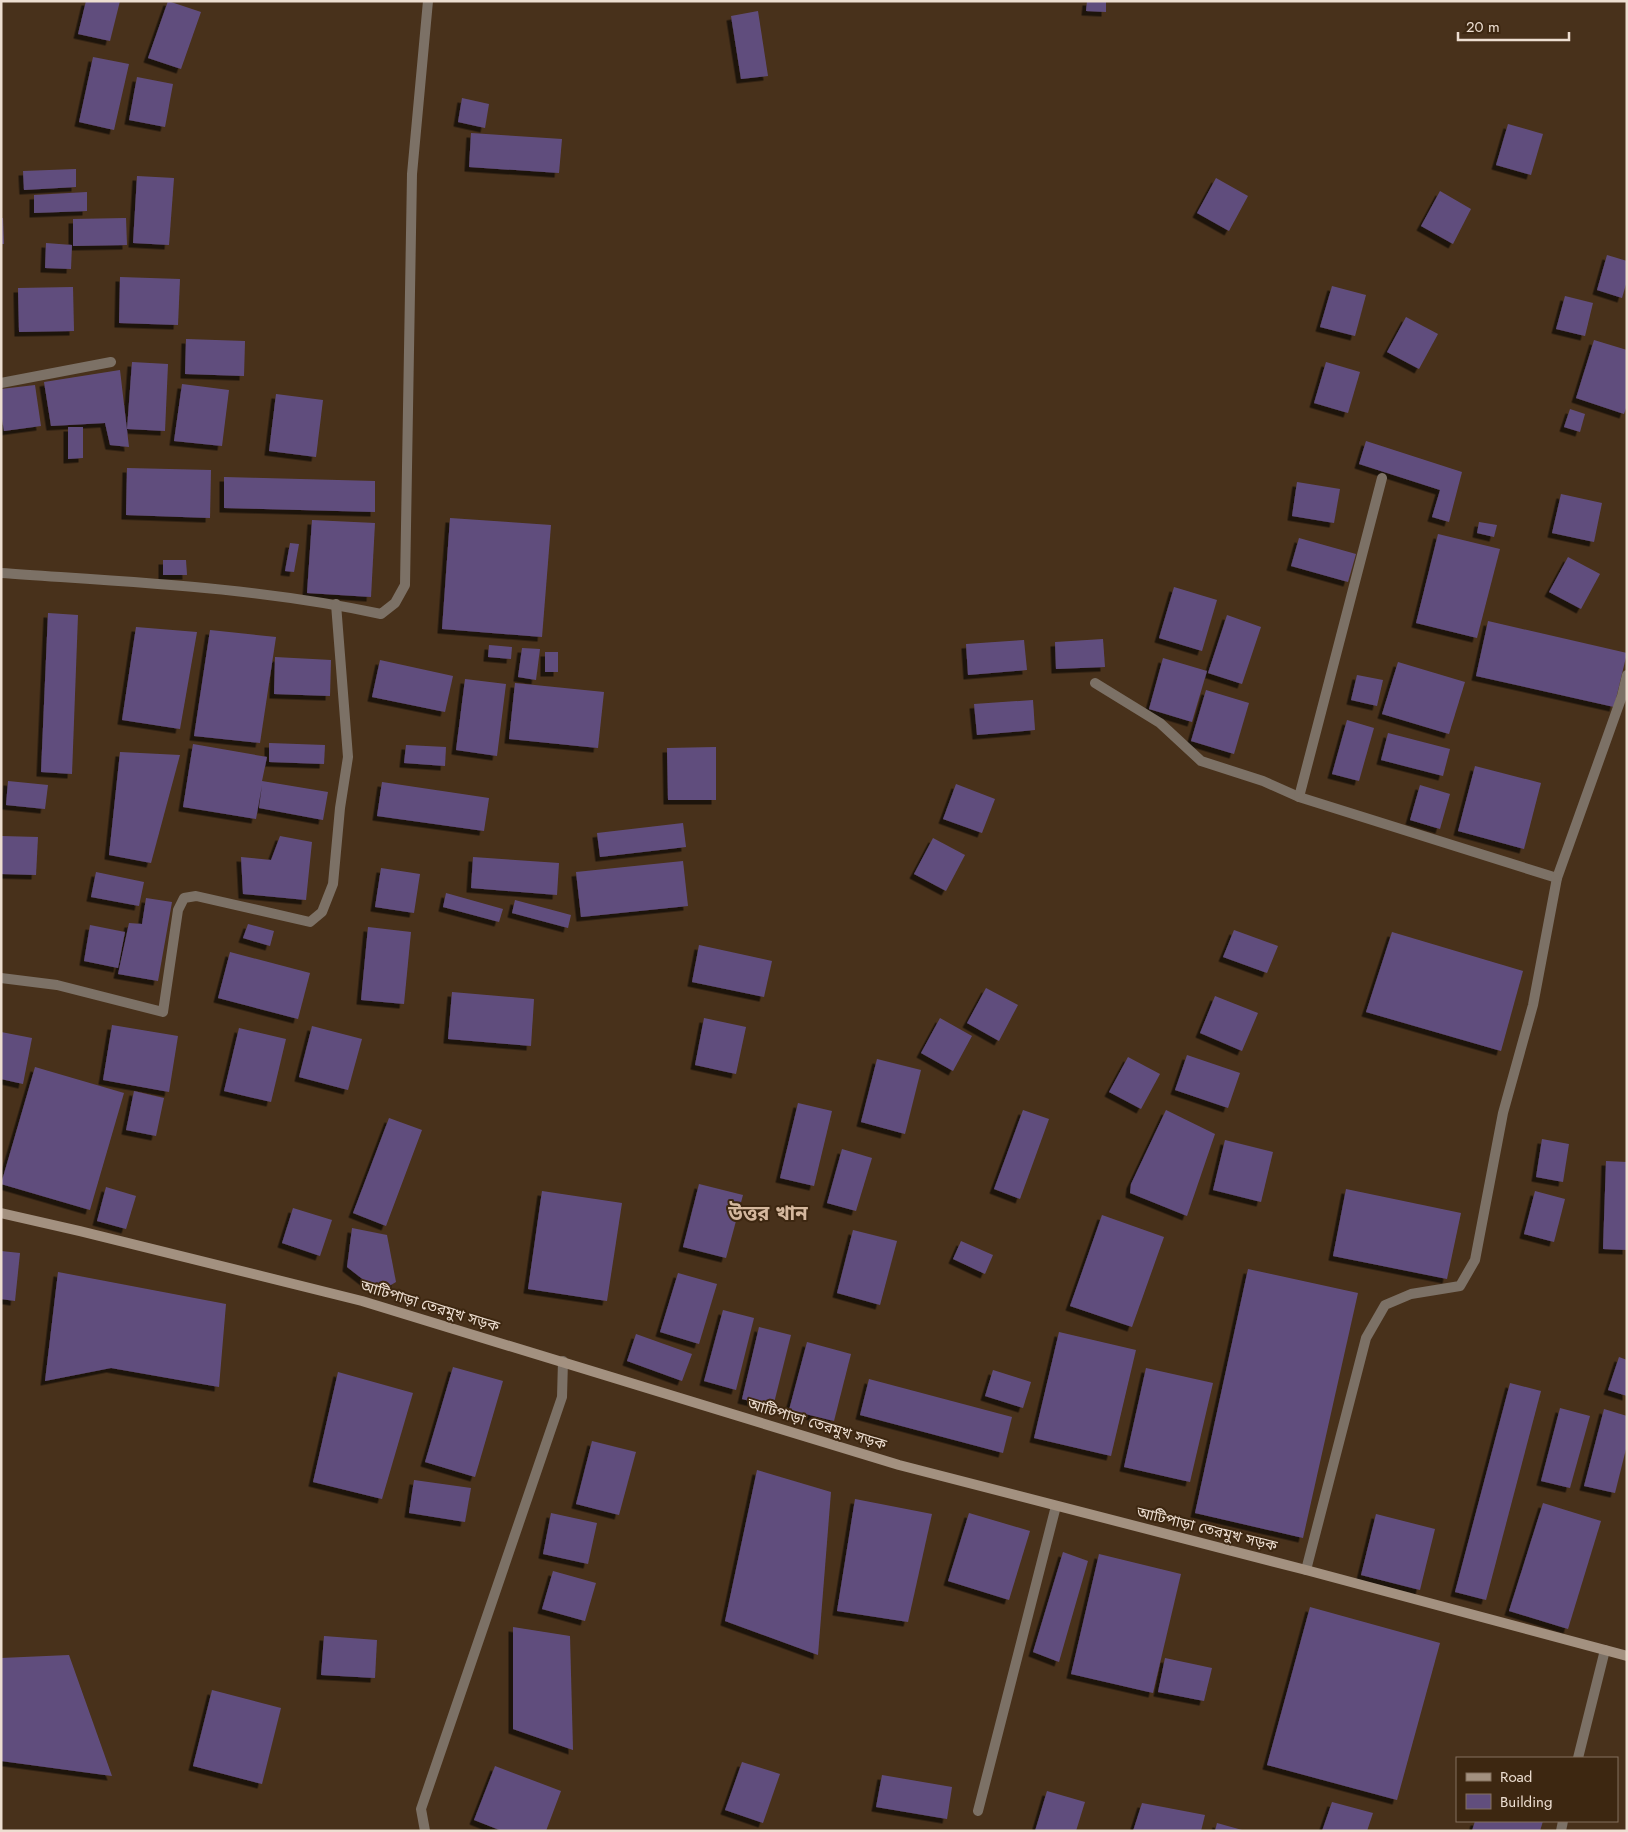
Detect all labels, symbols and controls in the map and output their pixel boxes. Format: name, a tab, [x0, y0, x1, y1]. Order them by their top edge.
scale bar	[1458, 10, 1569, 42]
text: 20 m	[1466, 16, 1500, 38]
district label: উত্তর খান	[727, 1199, 808, 1228]
street label: আটিপাড়া তেরমুখ সড়ক	[357, 1274, 503, 1338]
street label: আটিপাড়া তেরমুখ সড়ক	[744, 1392, 890, 1456]
street label: আটিপাড়া তেরমুখ সড়ক	[1133, 1501, 1280, 1557]
legend	[1456, 1757, 1618, 1822]
text: Road	[1500, 1766, 1532, 1788]
text: Building	[1500, 1791, 1552, 1813]

